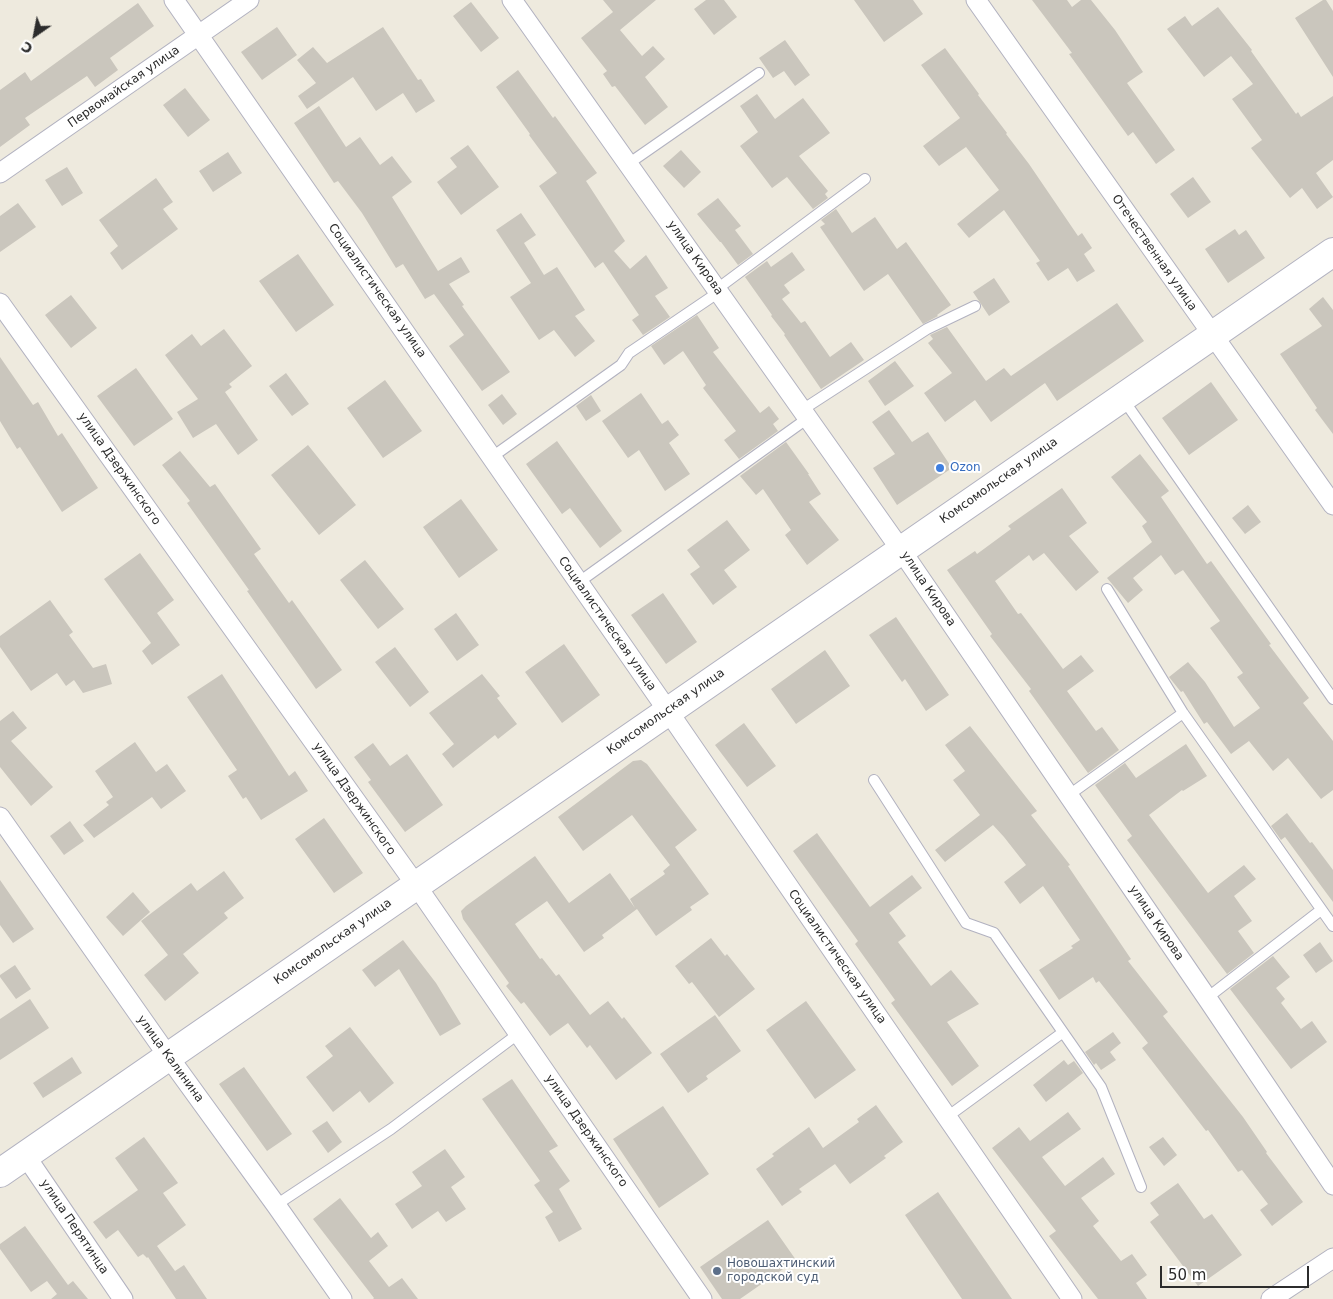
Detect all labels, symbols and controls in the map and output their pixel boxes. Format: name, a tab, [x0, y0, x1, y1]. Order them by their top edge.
north arrow	[10, 10, 60, 60]
text: С	[18, 38, 35, 57]
street label: Первомайская улица	[65, 43, 183, 131]
street label: Отечественная улица	[1108, 192, 1200, 314]
street label: улица Кирова	[664, 218, 726, 298]
street label: Социалистическая улица	[325, 221, 429, 361]
street label: улица Дзержинского	[75, 410, 163, 528]
street label: Комсомольская улица	[937, 435, 1061, 527]
place label: Ozon	[950, 461, 981, 475]
marker: Ozon	[934, 462, 946, 474]
street label: улица Кирова	[898, 549, 958, 629]
street label: Социалистическая улица	[555, 554, 659, 694]
street label: Комсомольская улица	[604, 666, 728, 758]
street label: улица Дзержинского	[310, 740, 398, 858]
street label: улица Кирова	[1126, 883, 1186, 963]
street label: Социалистическая улица	[785, 887, 889, 1027]
street label: Комсомольская улица	[271, 896, 395, 988]
street label: улица Калинина	[134, 1013, 206, 1105]
street label: улица Дзержинского	[542, 1072, 630, 1190]
street label: улица Перятинца	[37, 1177, 111, 1277]
scale bar	[1163, 1256, 1312, 1288]
place label: Новошахтинский городской суд	[727, 1257, 835, 1285]
marker: Новошахтинский городской суд	[711, 1265, 723, 1277]
text: 50 m	[1168, 1266, 1206, 1284]

